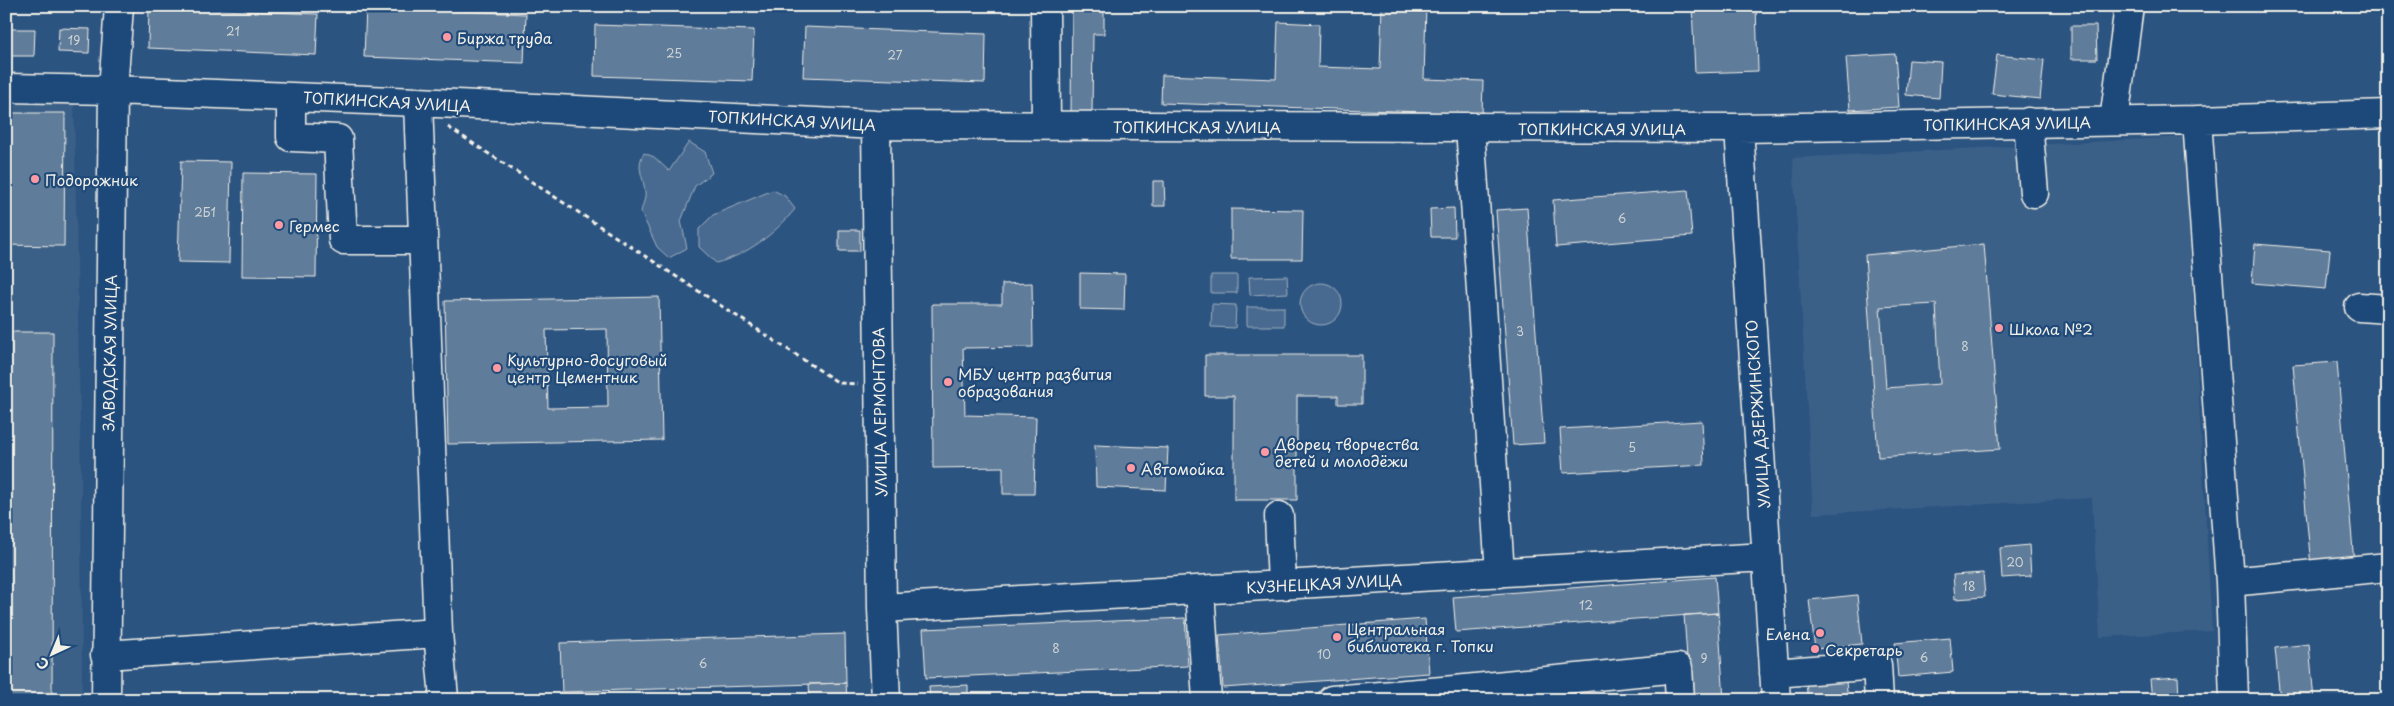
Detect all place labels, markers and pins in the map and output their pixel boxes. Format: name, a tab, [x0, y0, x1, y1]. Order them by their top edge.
place label: Биржа труда	[457, 26, 553, 49]
marker: Биржа труда	[441, 31, 453, 43]
place label: Подорожник	[45, 168, 138, 191]
marker: Подорожник	[29, 173, 41, 185]
place label: Гермес	[289, 214, 340, 237]
marker: Гермес	[273, 219, 285, 231]
place label: Школа №2	[2009, 317, 2093, 340]
marker: Школа №2	[1993, 322, 2005, 334]
place label: Культурно-досуговый центр Цементник	[507, 348, 667, 388]
marker: Культурно-досуговый центр Цементник	[491, 362, 503, 374]
place label: МБУ центр развития образования	[958, 362, 1112, 402]
marker: МБУ центр развития образования	[942, 376, 954, 388]
place label: Дворец творчества детей и молодёжи	[1274, 432, 1419, 472]
marker: Дворец творчества детей и молодёжи	[1259, 446, 1271, 458]
place label: Автомойка	[1141, 457, 1225, 480]
marker: Автомойка	[1125, 462, 1137, 474]
place label: Центральная библиотека г. Топки	[1347, 617, 1494, 657]
place label: Елена	[1766, 622, 1811, 645]
marker: Елена	[1814, 627, 1826, 639]
marker: Центральная библиотека г. Топки	[1331, 631, 1343, 643]
place label: Секретарь	[1825, 638, 1903, 661]
marker: Секретарь	[1809, 643, 1821, 655]

